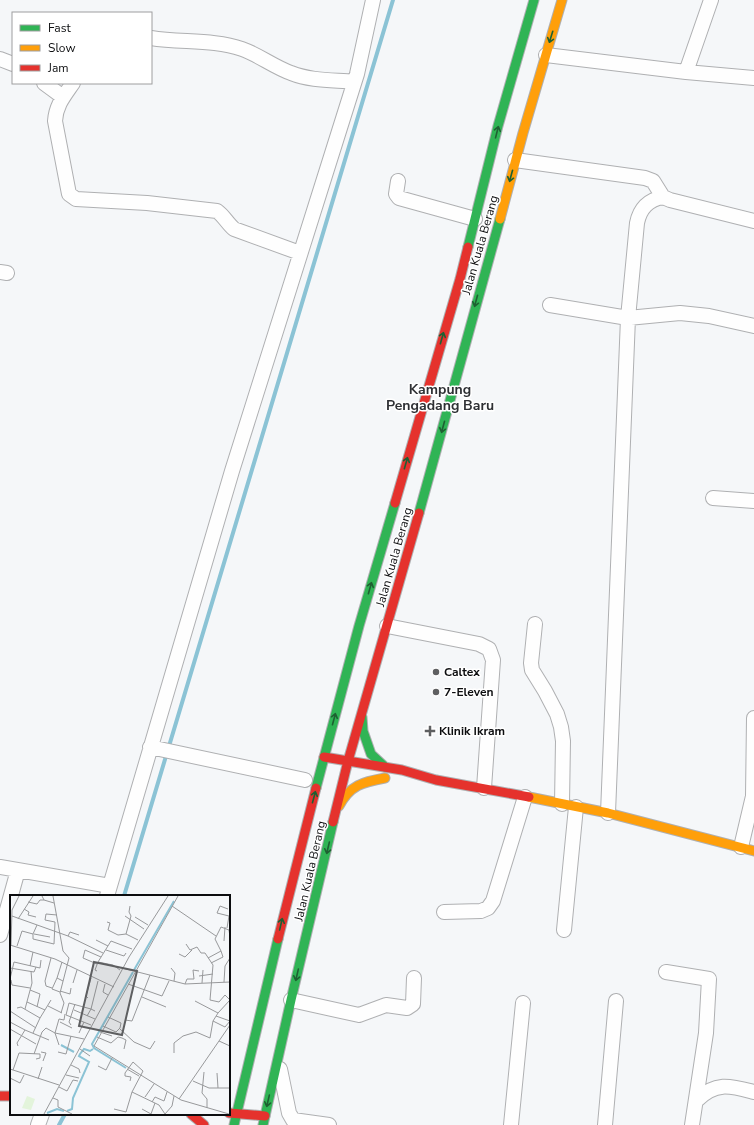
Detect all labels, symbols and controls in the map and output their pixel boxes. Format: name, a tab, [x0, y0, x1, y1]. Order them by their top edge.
legend	[12, 12, 152, 84]
text: Fast	[48, 20, 71, 36]
one-way arrow	[547, 31, 554, 44]
text: Slow	[48, 40, 76, 56]
text: Jam	[47, 60, 69, 76]
one-way arrow	[494, 125, 501, 138]
one-way arrow	[507, 169, 514, 182]
street label: Jalan Kuala Berang	[458, 194, 502, 297]
one-way arrow	[472, 294, 480, 307]
one-way arrow	[439, 332, 446, 345]
district label: Kampung Pengadang Baru	[386, 380, 494, 415]
one-way arrow	[439, 420, 446, 433]
one-way arrow	[403, 457, 410, 470]
street label: Jalan Kuala Berang	[372, 506, 416, 609]
one-way arrow	[367, 582, 374, 595]
place label: Caltex	[444, 664, 480, 680]
marker: Caltex	[431, 667, 441, 677]
place label: 7-Eleven	[444, 684, 493, 700]
marker: 7-Eleven	[431, 687, 441, 697]
one-way arrow	[331, 713, 339, 726]
place label: Klinik Ikram	[439, 723, 505, 739]
marker: Klinik Ikram	[424, 725, 436, 737]
one-way arrow	[311, 791, 318, 804]
street label: Jalan Kuala Berang	[290, 819, 329, 924]
one-way arrow	[323, 841, 331, 854]
inset map	[10, 895, 230, 1115]
one-way arrow	[278, 918, 286, 931]
one-way arrow	[293, 968, 301, 981]
one-way arrow	[264, 1095, 272, 1108]

